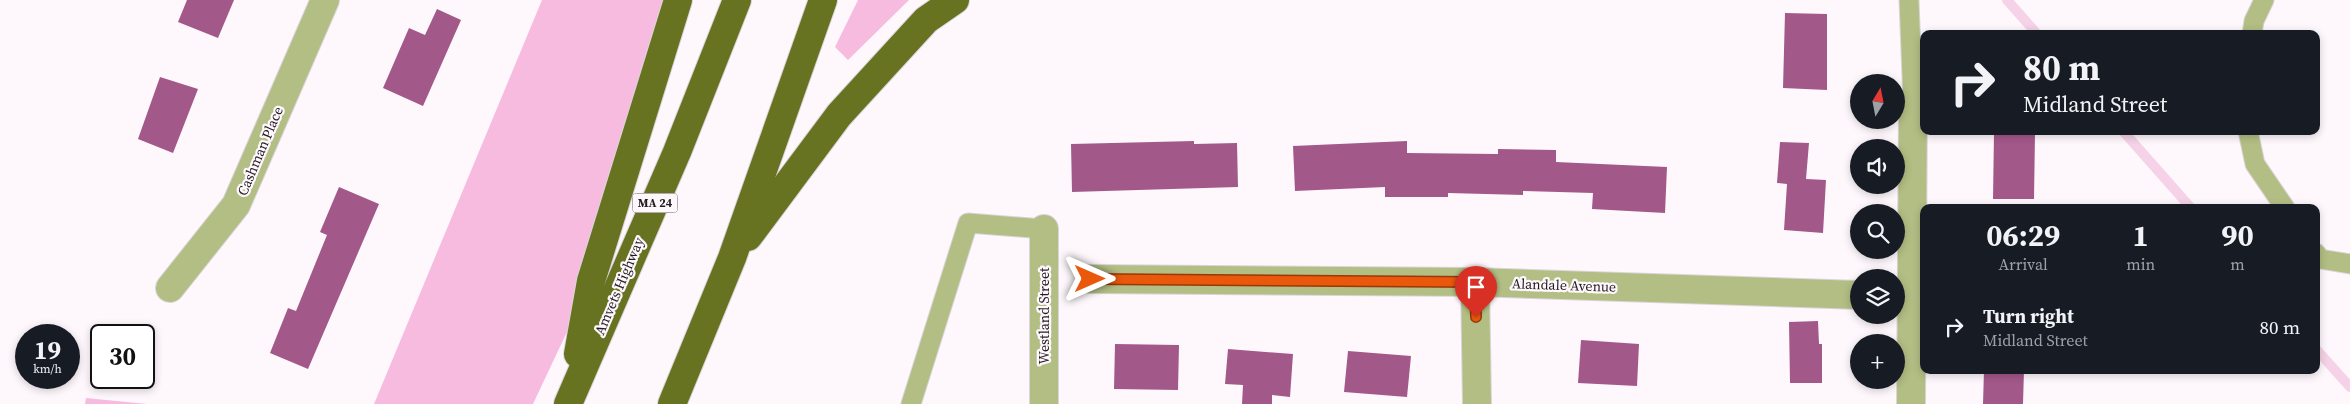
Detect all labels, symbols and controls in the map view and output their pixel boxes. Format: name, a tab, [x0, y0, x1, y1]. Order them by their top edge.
text: 80 m	[2023, 44, 2100, 92]
icon: right	[1940, 50, 2005, 115]
north arrow	[1850, 74, 1905, 129]
map controls	[1850, 74, 1905, 389]
text: Midland Street	[2023, 89, 2167, 119]
street label: Cashman Place	[232, 103, 288, 199]
button: sound	[1850, 139, 1905, 194]
road number: MA 24	[632, 194, 678, 212]
button: search	[1850, 204, 1905, 259]
text: 06:29	[1986, 215, 2060, 256]
text: 1	[2133, 215, 2149, 256]
text: 90	[2221, 215, 2254, 256]
street label: Amvets Highway	[589, 233, 649, 338]
position arrow	[1063, 252, 1115, 304]
text: Arrival	[1998, 253, 2048, 275]
text: min	[2126, 253, 2155, 275]
text: m	[2230, 253, 2245, 275]
pin	[1455, 266, 1497, 317]
street label: Westland Street	[1034, 267, 1054, 365]
button: layers	[1850, 269, 1905, 324]
icon: arrive	[1462, 273, 1490, 301]
street label: Alandale Avenue	[1512, 273, 1616, 297]
text: Turn right	[1983, 303, 2074, 329]
icon: right	[1940, 313, 1968, 341]
text: 80 m	[2259, 314, 2300, 340]
speed limit sign: 30	[90, 324, 155, 389]
text: Midland Street	[1983, 329, 2088, 351]
text: 19	[34, 333, 61, 367]
button: +	[1850, 334, 1905, 389]
text: km/h	[33, 361, 62, 377]

